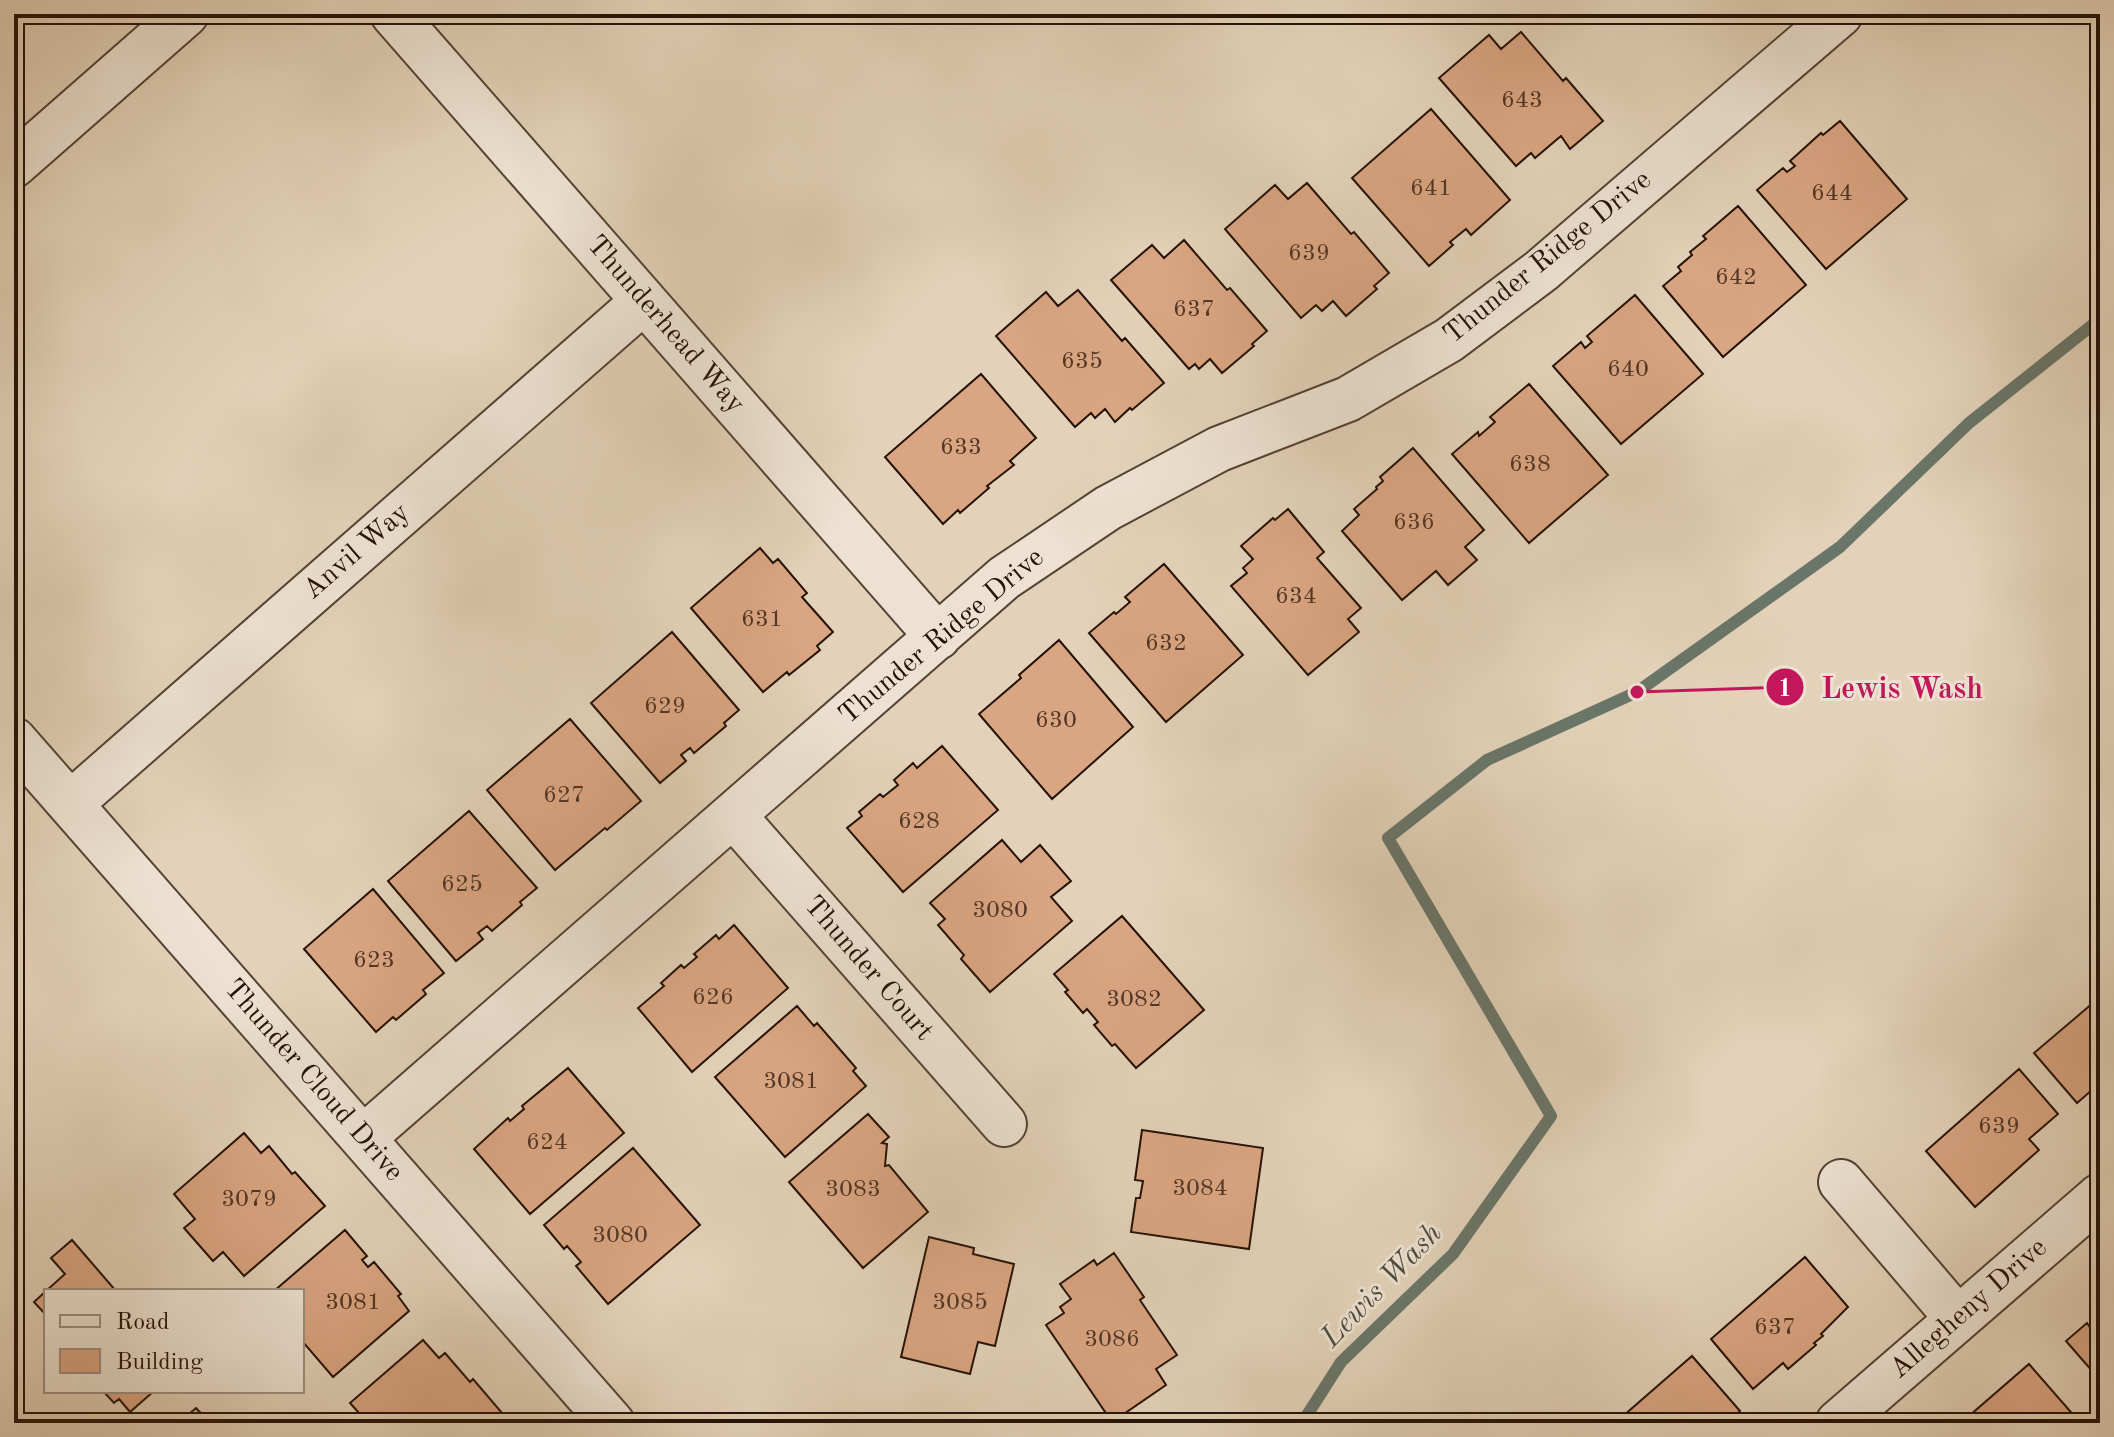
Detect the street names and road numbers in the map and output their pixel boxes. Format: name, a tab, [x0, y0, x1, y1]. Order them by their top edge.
street label: Thunder Ridge Drive	[1439, 166, 1657, 350]
street label: Thunderhead Way	[581, 231, 749, 419]
street label: Anvil Way	[299, 499, 415, 605]
street label: Thunder Ridge Drive	[834, 544, 1050, 730]
street label: Thunder Court	[798, 892, 938, 1046]
street label: Thunder Cloud Drive	[218, 975, 408, 1187]
street label: Allegheny Drive	[1885, 1234, 2053, 1384]

